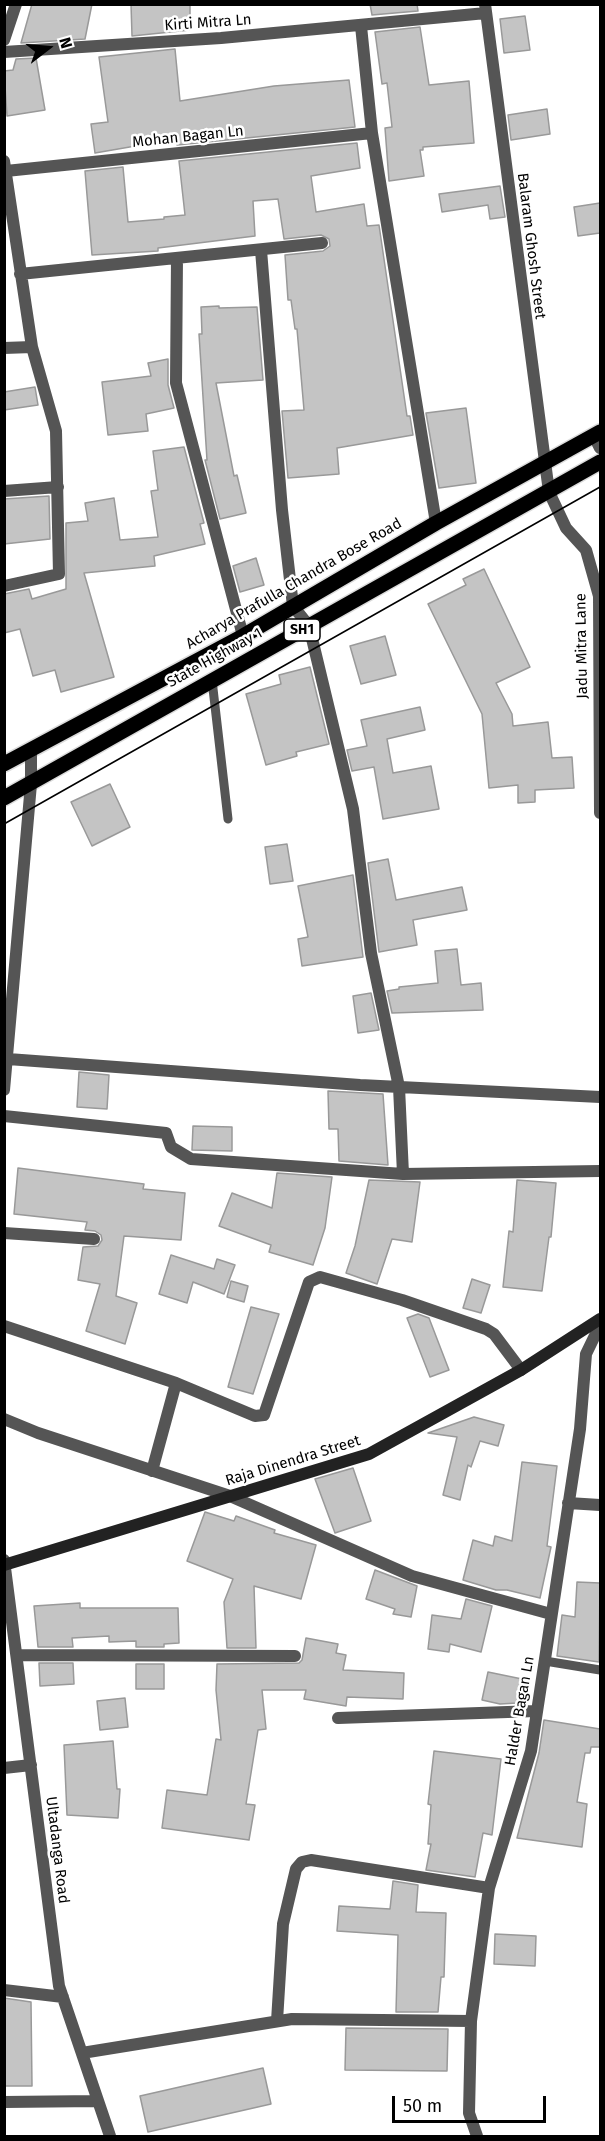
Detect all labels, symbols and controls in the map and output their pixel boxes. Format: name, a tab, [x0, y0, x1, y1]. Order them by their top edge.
street label: Kirti Mitra Ln	[164, 11, 252, 35]
north arrow	[18, 18, 78, 78]
text: N	[55, 35, 76, 51]
street label: Mohan Bagan Ln	[131, 122, 245, 152]
street label: Balaram Ghosh Street	[513, 172, 549, 320]
street label: Acharya Prafulla Chandra Bose Road	[183, 515, 405, 653]
street label: Jadu Mitra Lane	[572, 593, 592, 699]
road number: SH1	[284, 619, 320, 641]
street label: State Highway 1	[164, 624, 266, 692]
street label: Raja Dinendra Street	[223, 1432, 363, 1490]
street label: Halder Bagan Ln	[501, 1655, 539, 1767]
street label: Ultadanga Road	[41, 1795, 73, 1905]
scale bar	[395, 2084, 550, 2122]
text: 50 m	[403, 2095, 442, 2117]

